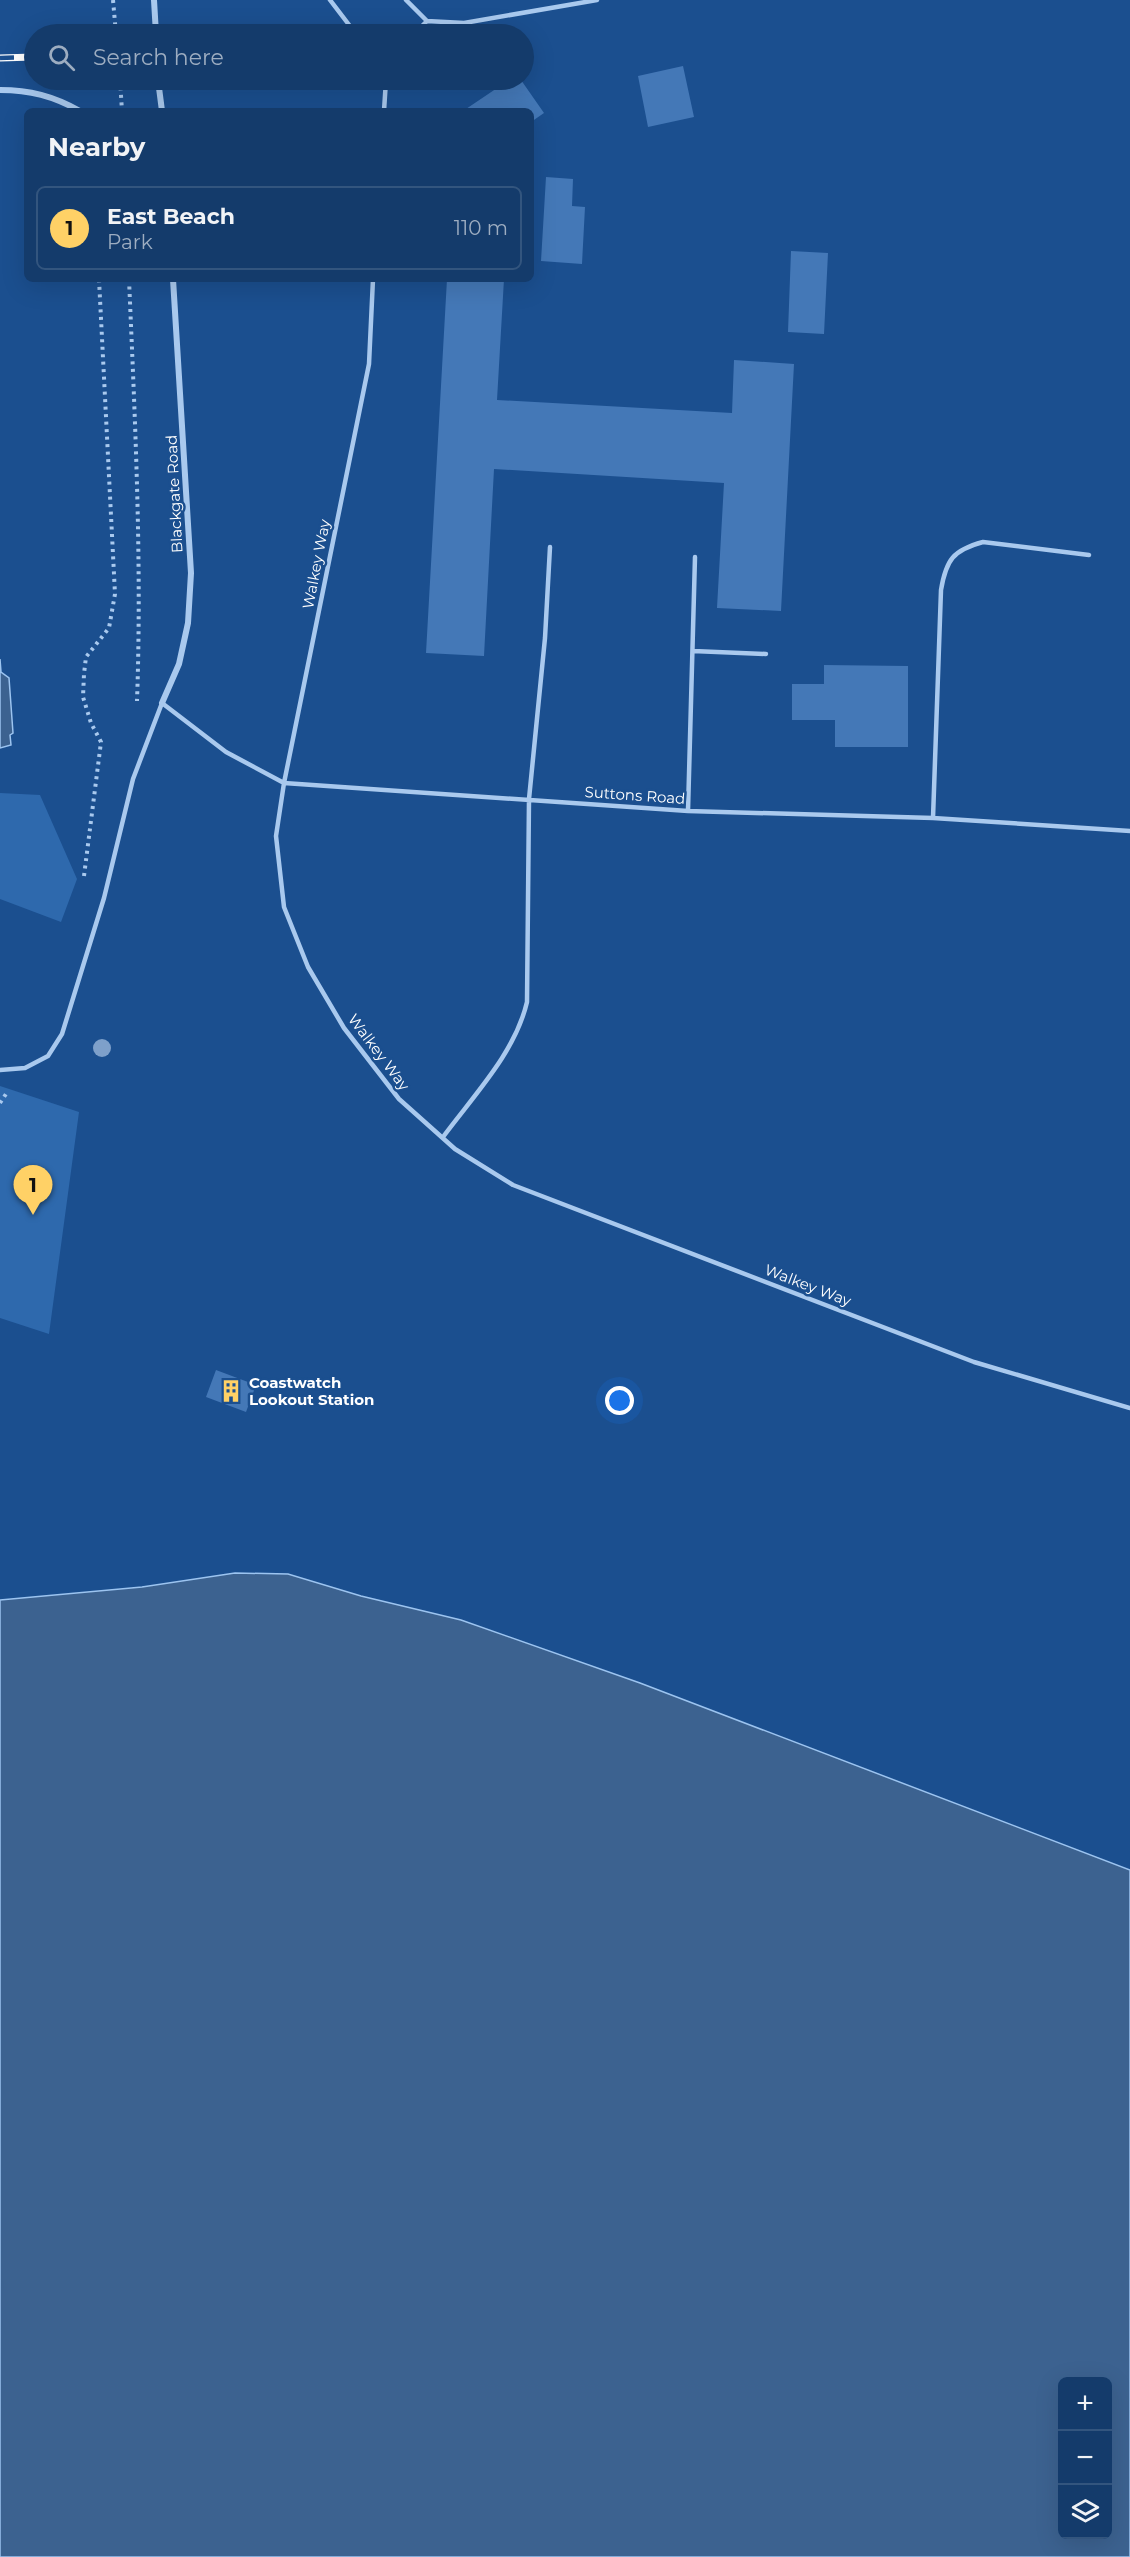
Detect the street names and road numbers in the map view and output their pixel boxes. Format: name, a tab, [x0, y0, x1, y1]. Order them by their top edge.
street label: Blackgate Road	[161, 434, 187, 554]
street label: Walkey Way	[298, 517, 334, 610]
street label: Suttons Road	[584, 782, 686, 808]
street label: Walkey Way	[344, 1010, 414, 1095]
street label: Walkey Way	[762, 1260, 855, 1310]

